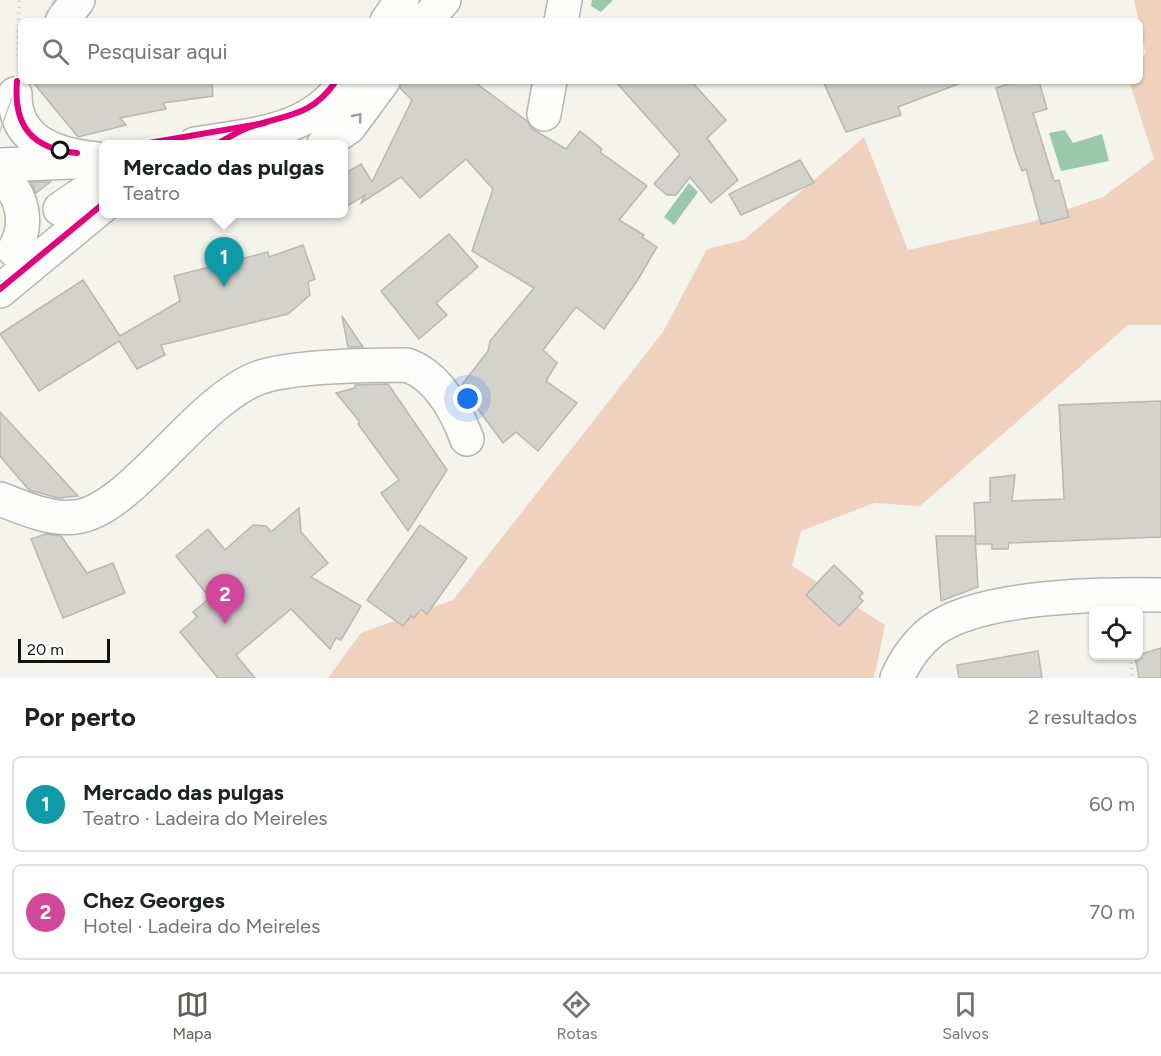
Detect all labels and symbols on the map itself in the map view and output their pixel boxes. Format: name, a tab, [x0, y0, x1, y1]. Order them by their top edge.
one-way arrow	[350, 113, 361, 124]
unlabelled marker	[51, 141, 69, 159]
pin: 1	[204, 238, 244, 287]
your location	[453, 384, 482, 413]
pin: 2	[206, 574, 244, 624]
scale bar	[18, 636, 110, 664]

